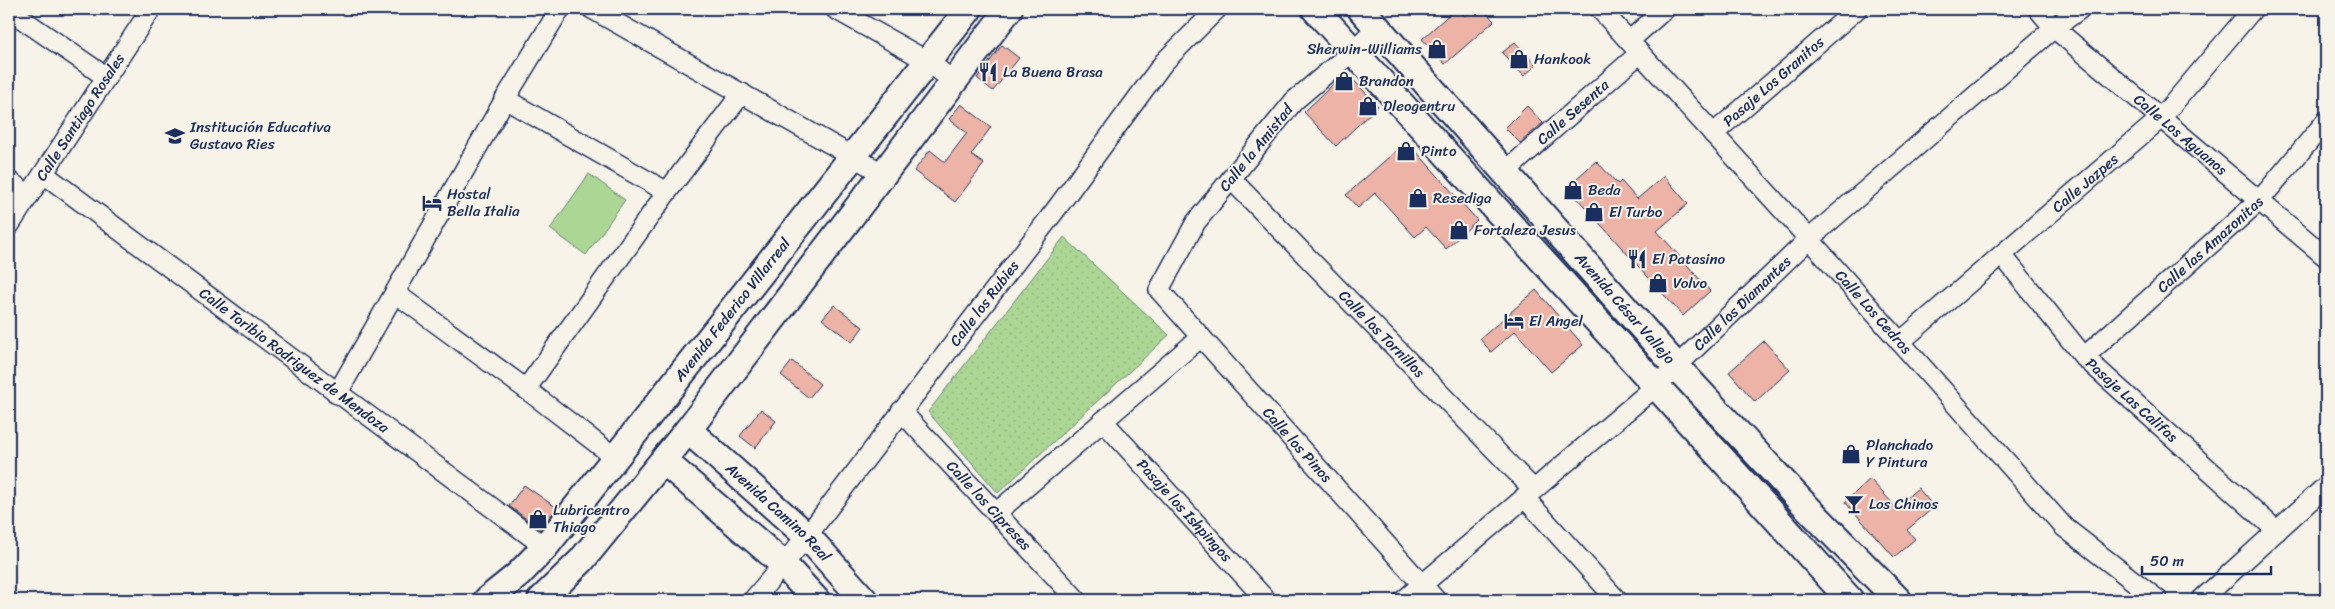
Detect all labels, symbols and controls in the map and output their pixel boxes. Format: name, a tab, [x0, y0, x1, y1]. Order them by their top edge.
street label: Pasaje Los Granitos	[1717, 30, 1830, 133]
place label: Sherwin-Williams	[1307, 36, 1422, 62]
shop icon: Sherwin-Williams	[1426, 38, 1448, 60]
place label: Hankook	[1534, 46, 1591, 72]
street label: Calle Santiago Rosales	[29, 48, 132, 186]
shop icon: Hankook	[1508, 48, 1530, 70]
place label: La Buena Brasa	[1003, 59, 1103, 85]
restaurant icon: La Buena Brasa	[977, 61, 999, 83]
place label: Brandon	[1359, 68, 1414, 94]
shop icon: Brandon	[1333, 70, 1355, 92]
street label: Calle Sesenta	[1531, 72, 1615, 152]
street label: Calle Los Aguanos	[2128, 87, 2234, 182]
place label: Dleogentru	[1383, 93, 1455, 119]
shop icon: Dleogentru	[1357, 95, 1379, 117]
street label: Calle la Amistad	[1212, 98, 1300, 198]
place label: Institución Educativa Gustavo Ries	[189, 114, 331, 157]
school or university icon: Institución Educativa Gustavo Ries	[164, 125, 186, 147]
place label: Pinto	[1421, 138, 1457, 164]
shop icon: Pinto	[1395, 140, 1417, 162]
street label: Calle Jazpes	[2046, 147, 2125, 219]
place label: Beda	[1588, 177, 1621, 203]
shop icon: Beda	[1562, 179, 1584, 201]
place label: Hostal Bella Italia	[447, 181, 520, 224]
place label: Resediga	[1433, 185, 1492, 211]
shop icon: Resediga	[1407, 187, 1429, 209]
street label: Calle las Amazonitas	[2151, 189, 2270, 299]
hotel icon: Hostal Bella Italia	[421, 192, 443, 214]
place label: El Turbo	[1609, 199, 1663, 225]
shop icon: El Turbo	[1583, 201, 1605, 223]
place label: Fortaleza Jesus	[1474, 217, 1577, 243]
shop icon: Fortaleza Jesus	[1448, 219, 1470, 241]
street label: Avenida Federico Villarreal	[666, 231, 798, 388]
street label: Avenida César Vallejo	[1567, 245, 1682, 370]
place label: El Patasino	[1652, 246, 1726, 272]
restaurant icon: El Patasino	[1626, 248, 1648, 270]
street label: Calle los Diamantes	[1687, 249, 1798, 357]
street label: Calle los Rubies	[943, 254, 1026, 352]
street label: Calle Los Cedros	[1829, 263, 1919, 361]
place label: Volvo	[1673, 270, 1708, 296]
shop icon: Volvo	[1647, 272, 1669, 294]
street label: Calle Toribio Rodriguez de Mendoza	[194, 281, 395, 440]
street label: Calle los Tornillos	[1332, 284, 1432, 385]
place label: El Angel	[1529, 308, 1584, 334]
hotel icon: El Angel	[1503, 310, 1525, 332]
street label: Pasaje Las Califas	[2079, 351, 2184, 449]
street label: Calle los Pinos	[1256, 401, 1339, 489]
place label: Planchado Y Pintura	[1866, 432, 1934, 475]
shop icon: Planchado Y Pintura	[1840, 443, 1862, 465]
street label: Pasaje los Ishpingos	[1130, 453, 1239, 568]
street label: Calle los Cipreses	[940, 454, 1038, 557]
street label: Avenida Camino Real	[719, 455, 838, 568]
place label: Los Chinos	[1869, 491, 1938, 517]
bar icon: Los Chinos	[1843, 493, 1865, 515]
place label: Lubricentro Thiago	[553, 497, 630, 540]
shop icon: Lubricentro Thiago	[527, 508, 549, 530]
scale bar	[2142, 544, 2271, 576]
text: 50 m	[2150, 548, 2185, 574]

